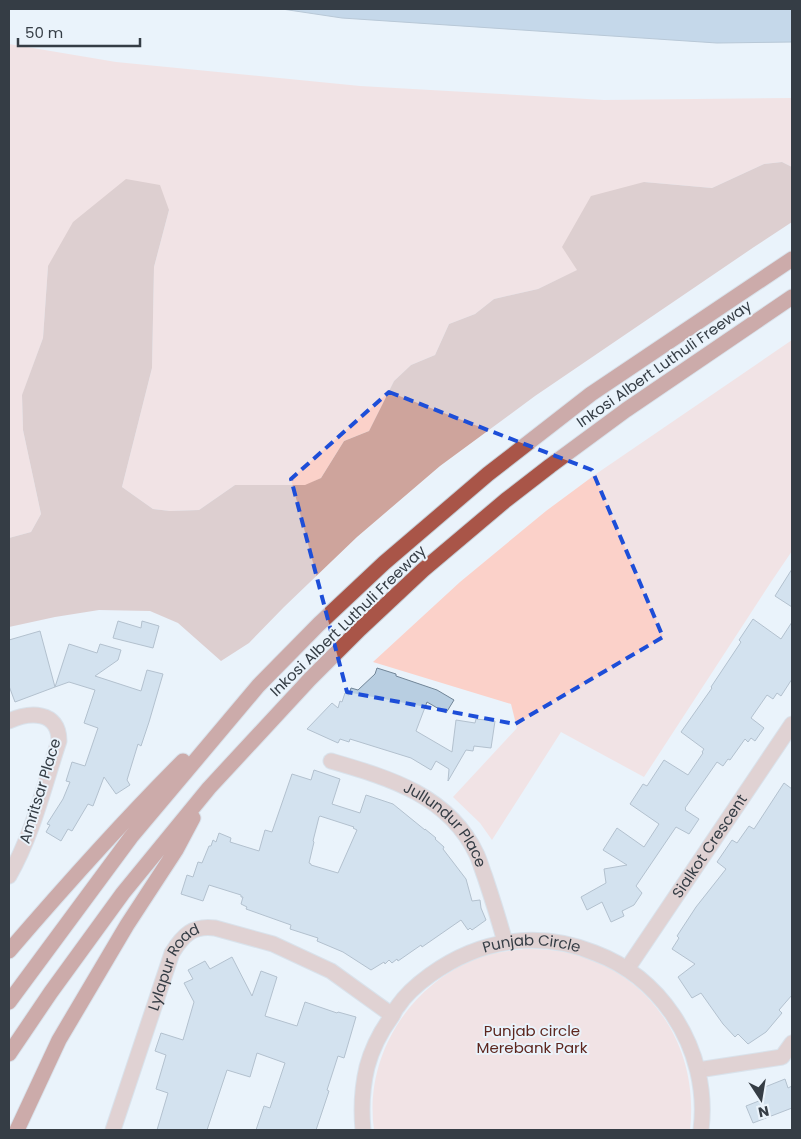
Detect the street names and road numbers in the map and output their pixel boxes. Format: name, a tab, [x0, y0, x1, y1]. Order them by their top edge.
street label: Inkosi Albert Luthuli Freeway	[572, 295, 756, 432]
street label: Inkosi Albert Luthuli Freeway	[265, 540, 431, 701]
street label: Amritsar Place	[14, 736, 65, 846]
street label: Jullundur Place	[400, 777, 492, 870]
street label: Sialkot Crescent	[667, 790, 752, 902]
street label: Lylapur Road	[143, 918, 202, 1013]
street label: Punjab Circle	[480, 929, 583, 958]

